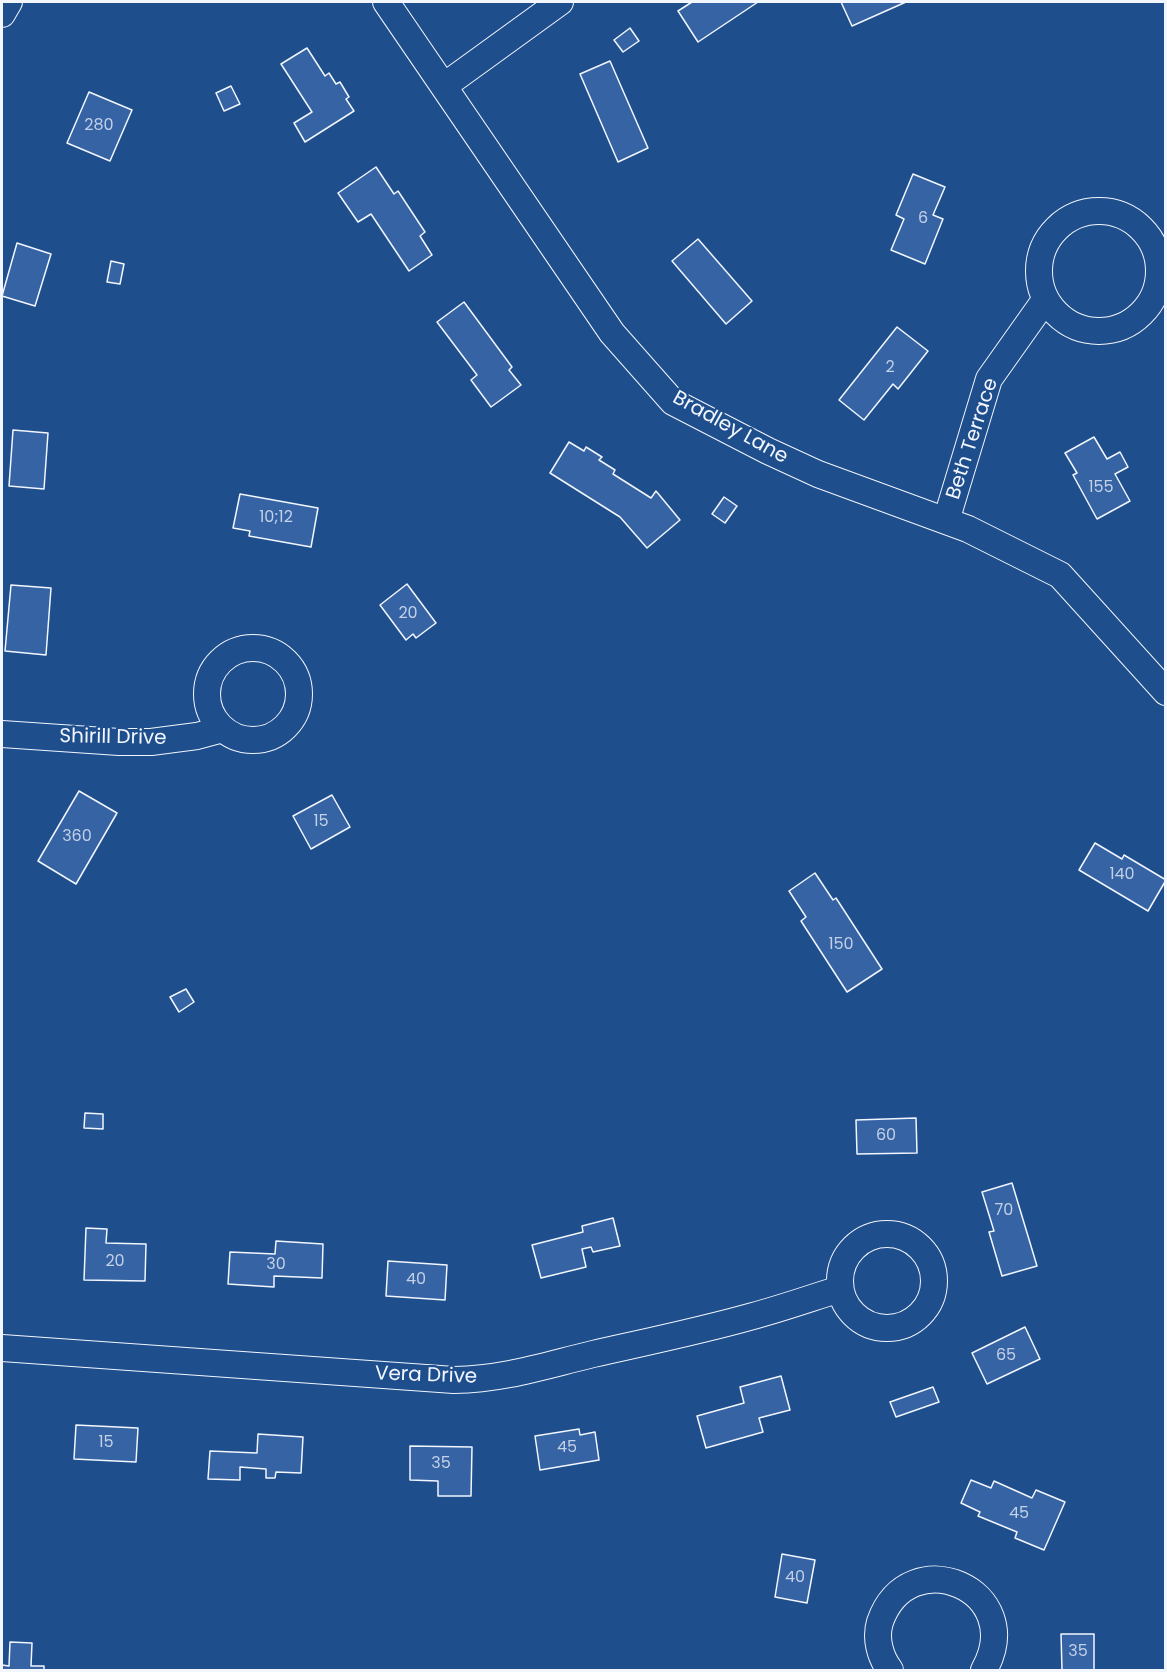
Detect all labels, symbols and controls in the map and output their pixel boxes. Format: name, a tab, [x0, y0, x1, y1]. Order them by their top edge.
house number: 280	[84, 116, 114, 136]
house number: 6	[918, 209, 928, 229]
house number: 2	[885, 358, 895, 378]
street label: Beth Terrace	[942, 375, 1004, 503]
street label: Bradley Lane	[668, 386, 792, 470]
house number: 155	[1088, 478, 1114, 498]
house number: 10;12	[259, 508, 293, 528]
house number: 20	[398, 604, 418, 624]
street label: Shirill Drive	[59, 725, 167, 751]
house number: 15	[313, 812, 329, 832]
house number: 360	[62, 827, 92, 847]
house number: 140	[1109, 865, 1135, 885]
house number: 150	[828, 935, 854, 955]
house number: 60	[876, 1126, 896, 1146]
house number: 70	[995, 1201, 1013, 1221]
house number: 20	[105, 1252, 125, 1272]
house number: 30	[266, 1255, 286, 1275]
house number: 40	[406, 1270, 426, 1290]
house number: 65	[996, 1346, 1016, 1366]
street label: Vera Drive	[374, 1362, 478, 1390]
house number: 15	[98, 1433, 114, 1453]
house number: 45	[557, 1438, 577, 1458]
house number: 35	[431, 1454, 451, 1474]
house number: 45	[1009, 1504, 1029, 1524]
house number: 40	[785, 1568, 805, 1588]
house number: 35	[1068, 1642, 1088, 1662]

